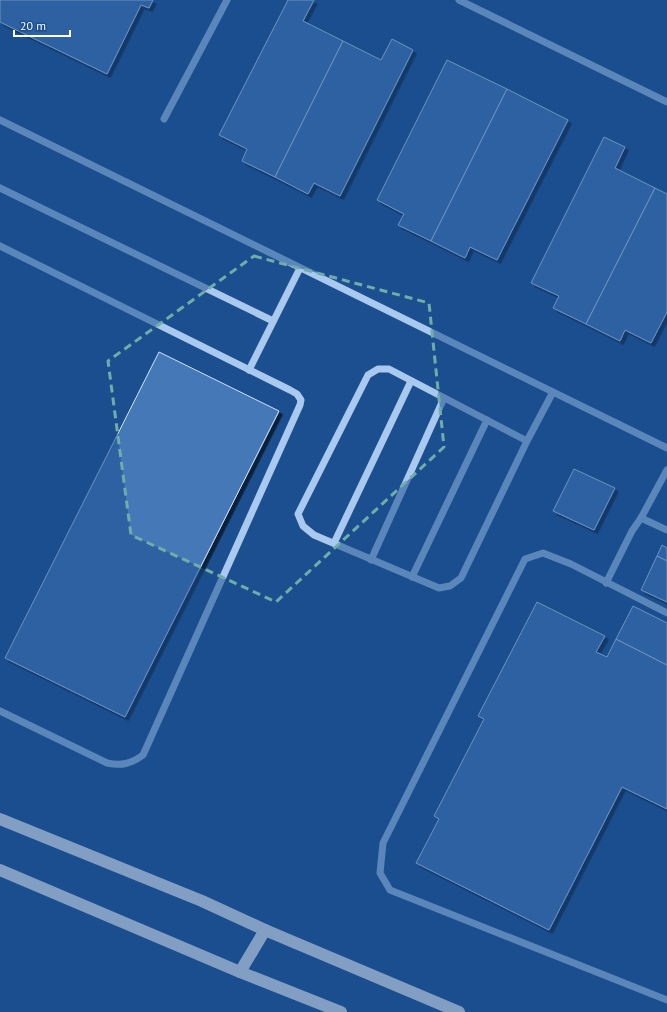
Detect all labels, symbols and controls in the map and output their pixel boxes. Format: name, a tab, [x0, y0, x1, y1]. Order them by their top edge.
scale bar	[14, 12, 70, 38]
text: 20 m	[20, 18, 46, 33]

